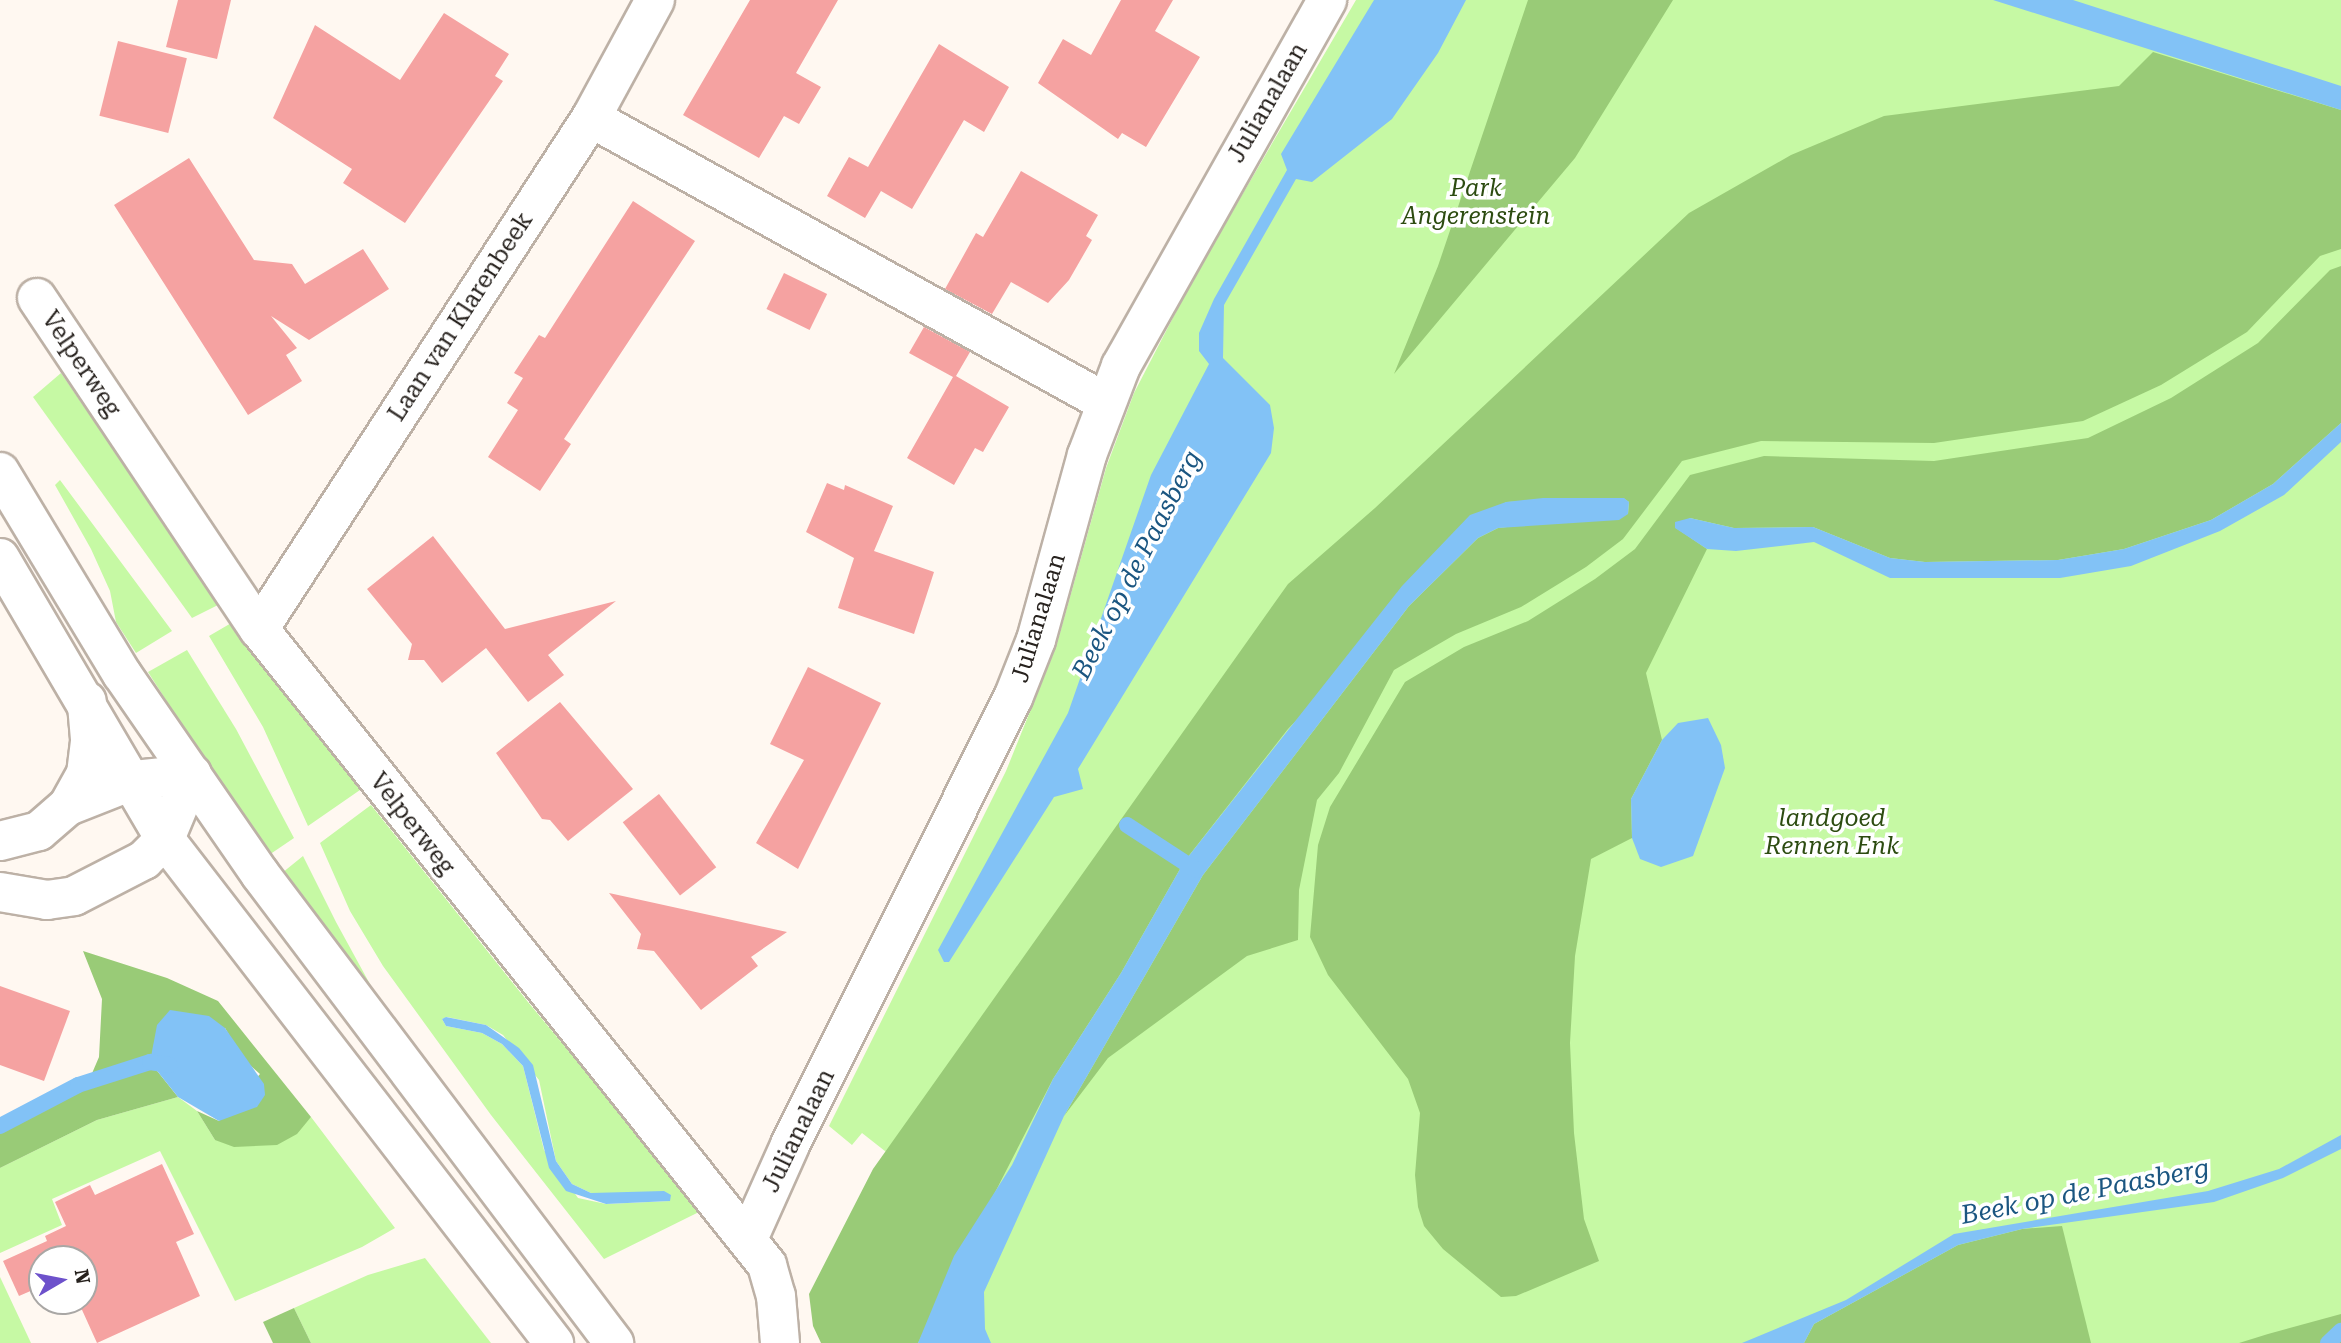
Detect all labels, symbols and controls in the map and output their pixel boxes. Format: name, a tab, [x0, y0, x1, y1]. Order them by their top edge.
street label: Julianalaan	[1222, 38, 1314, 168]
park label: Park Angerenstein	[1402, 175, 1550, 231]
street label: Laan van Klarenbeek	[383, 207, 539, 427]
street label: Velperweg	[35, 306, 127, 422]
water label: Beek op de Paasberg	[1066, 446, 1208, 684]
street label: Julianalaan	[1006, 550, 1072, 686]
street label: Velperweg	[363, 767, 461, 881]
park label: landgoed Rennen Enk	[1765, 805, 1899, 861]
street label: Julianalaan	[757, 1065, 841, 1197]
water label: Beek op de Paasberg	[1958, 1153, 2212, 1231]
north arrow	[28, 1245, 98, 1315]
text: N	[70, 1267, 95, 1286]

